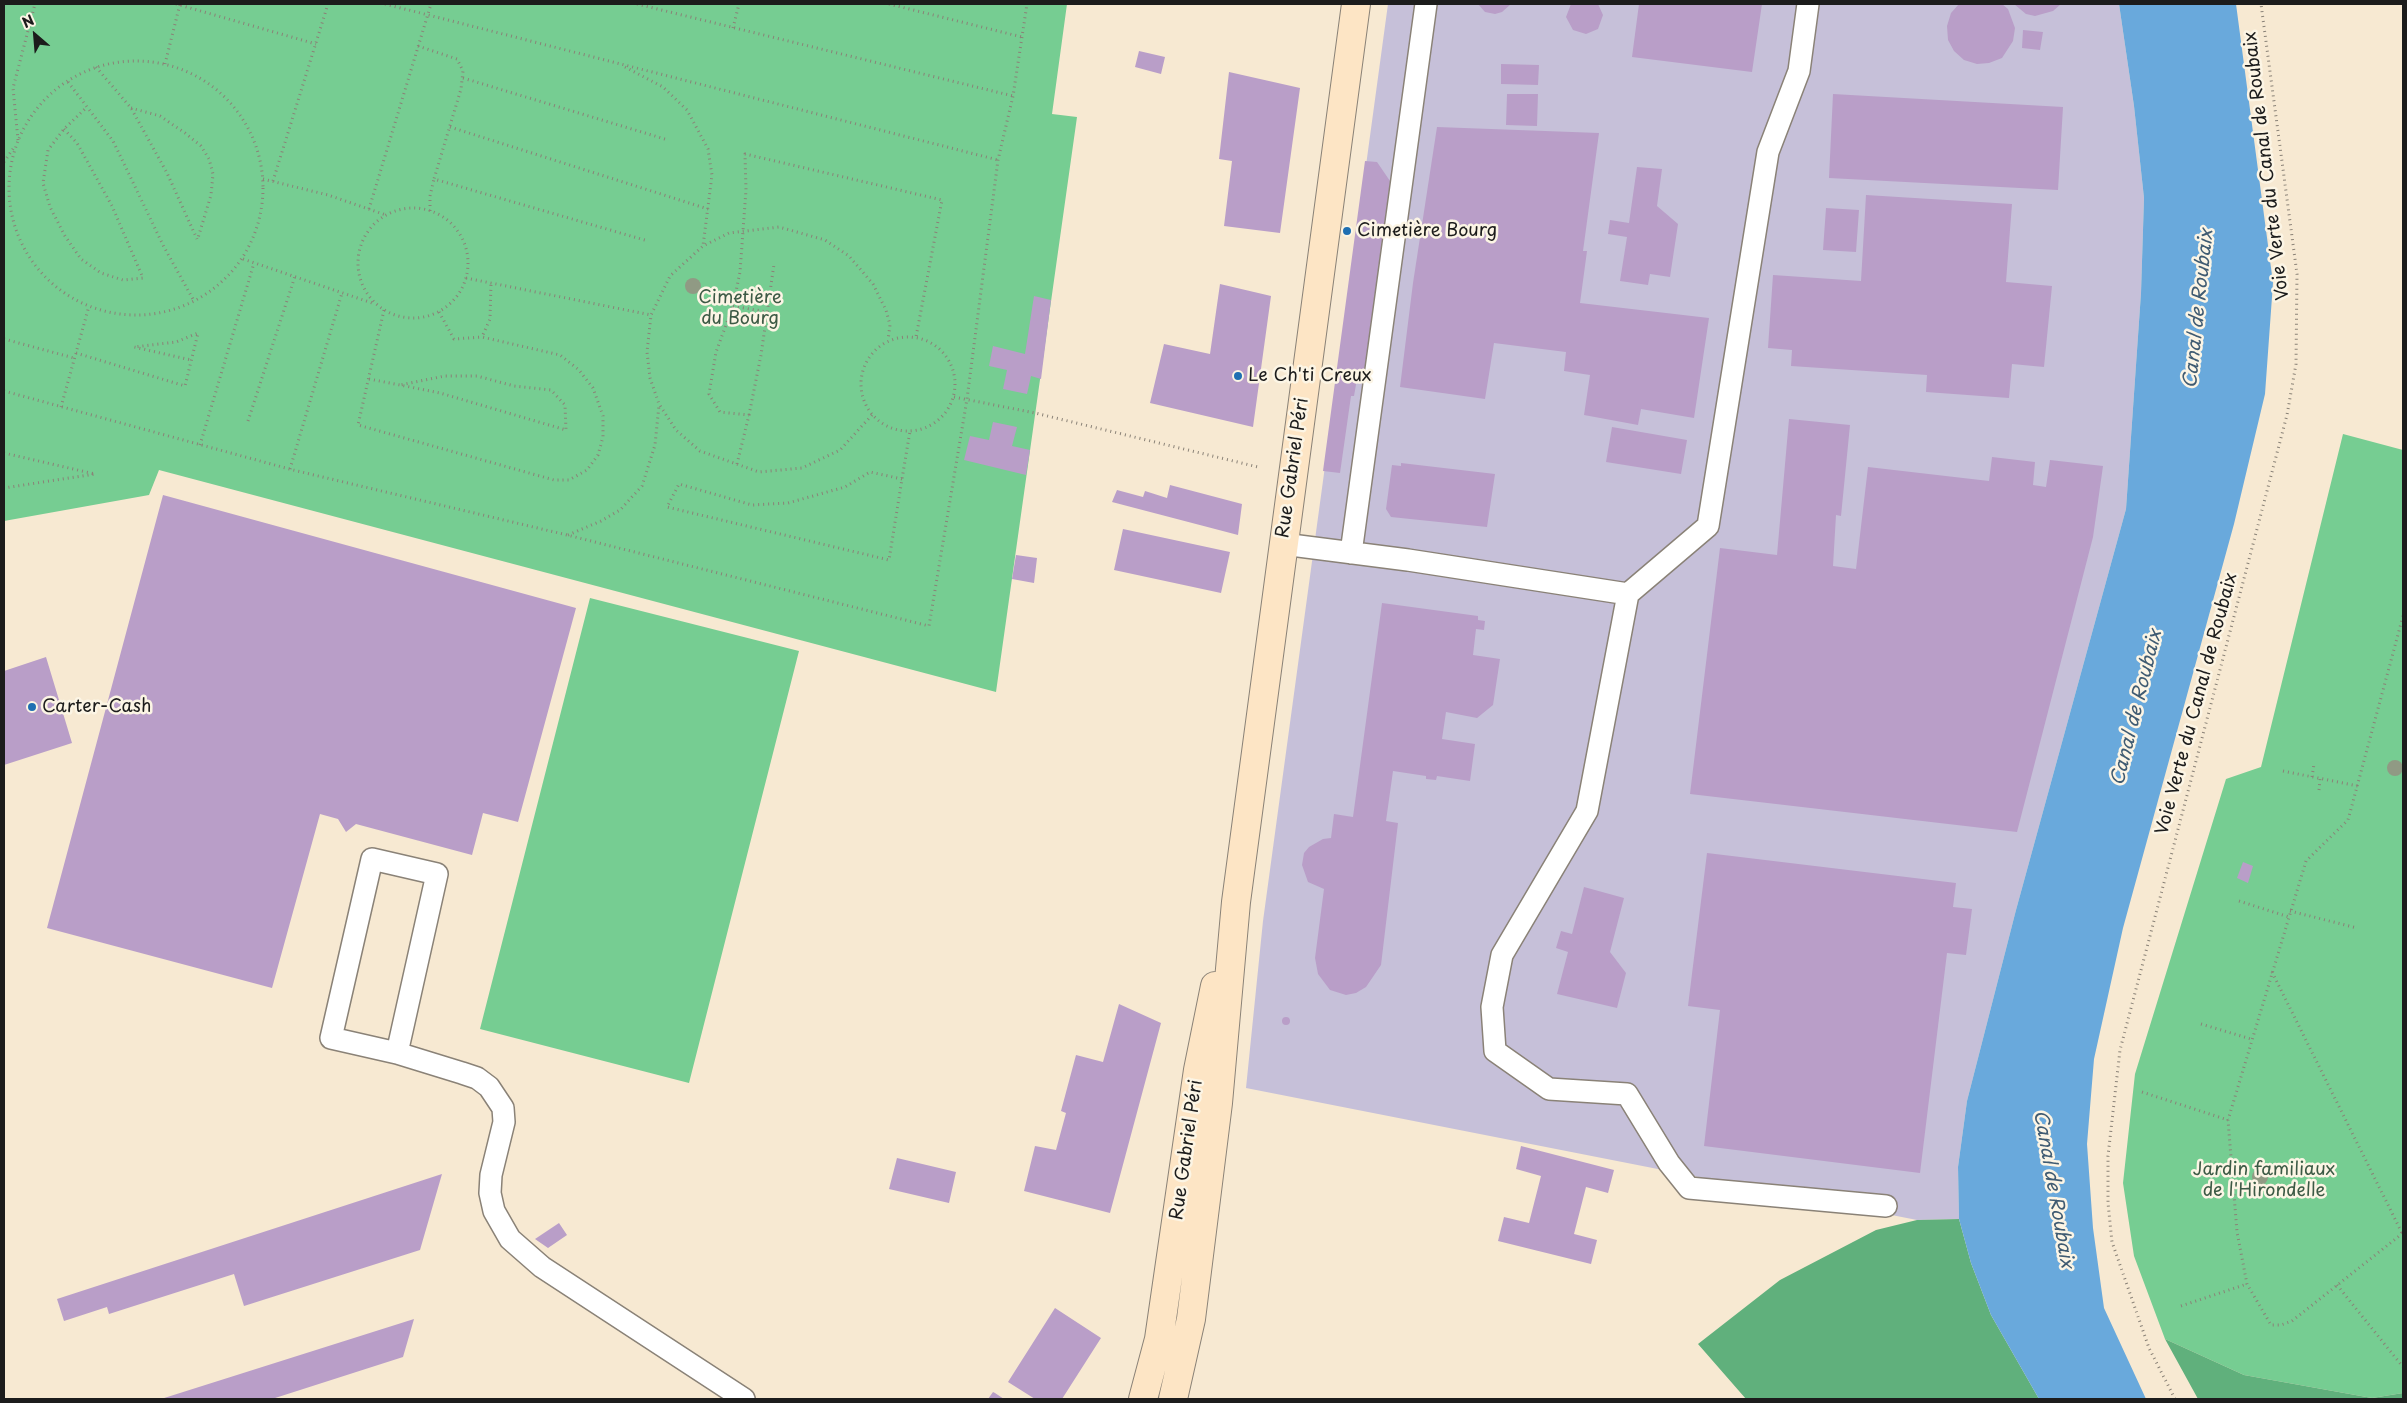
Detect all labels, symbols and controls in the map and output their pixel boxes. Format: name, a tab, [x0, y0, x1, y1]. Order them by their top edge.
text: N	[18, 9, 38, 33]
north arrow	[10, 10, 60, 60]
street label: Voie Verte du Canal de Roubaix	[2240, 31, 2294, 301]
place label: Cimetière Bourg	[1357, 220, 1497, 242]
marker: Cimetière Bourg	[1341, 225, 1353, 237]
water label: Canal de Roubaix	[2179, 228, 2219, 390]
park label: Cimetière du Bourg	[698, 287, 782, 330]
place label: Le Ch'ti Creux	[1248, 365, 1371, 387]
marker: Le Ch'ti Creux	[1232, 370, 1244, 382]
street label: Rue Gabriel Péri	[1272, 396, 1314, 540]
street label: Voie Verte du Canal de Roubaix	[2152, 571, 2242, 837]
water label: Canal de Roubaix	[2107, 628, 2167, 788]
place label: Carter-Cash	[42, 696, 151, 718]
marker: Carter-Cash	[26, 701, 38, 713]
street label: Rue Gabriel Péri	[1166, 1078, 1208, 1222]
water label: Canal de Roubaix	[2028, 1108, 2078, 1270]
park label: Jardin familiaux de l'Hirondelle	[2193, 1159, 2335, 1202]

